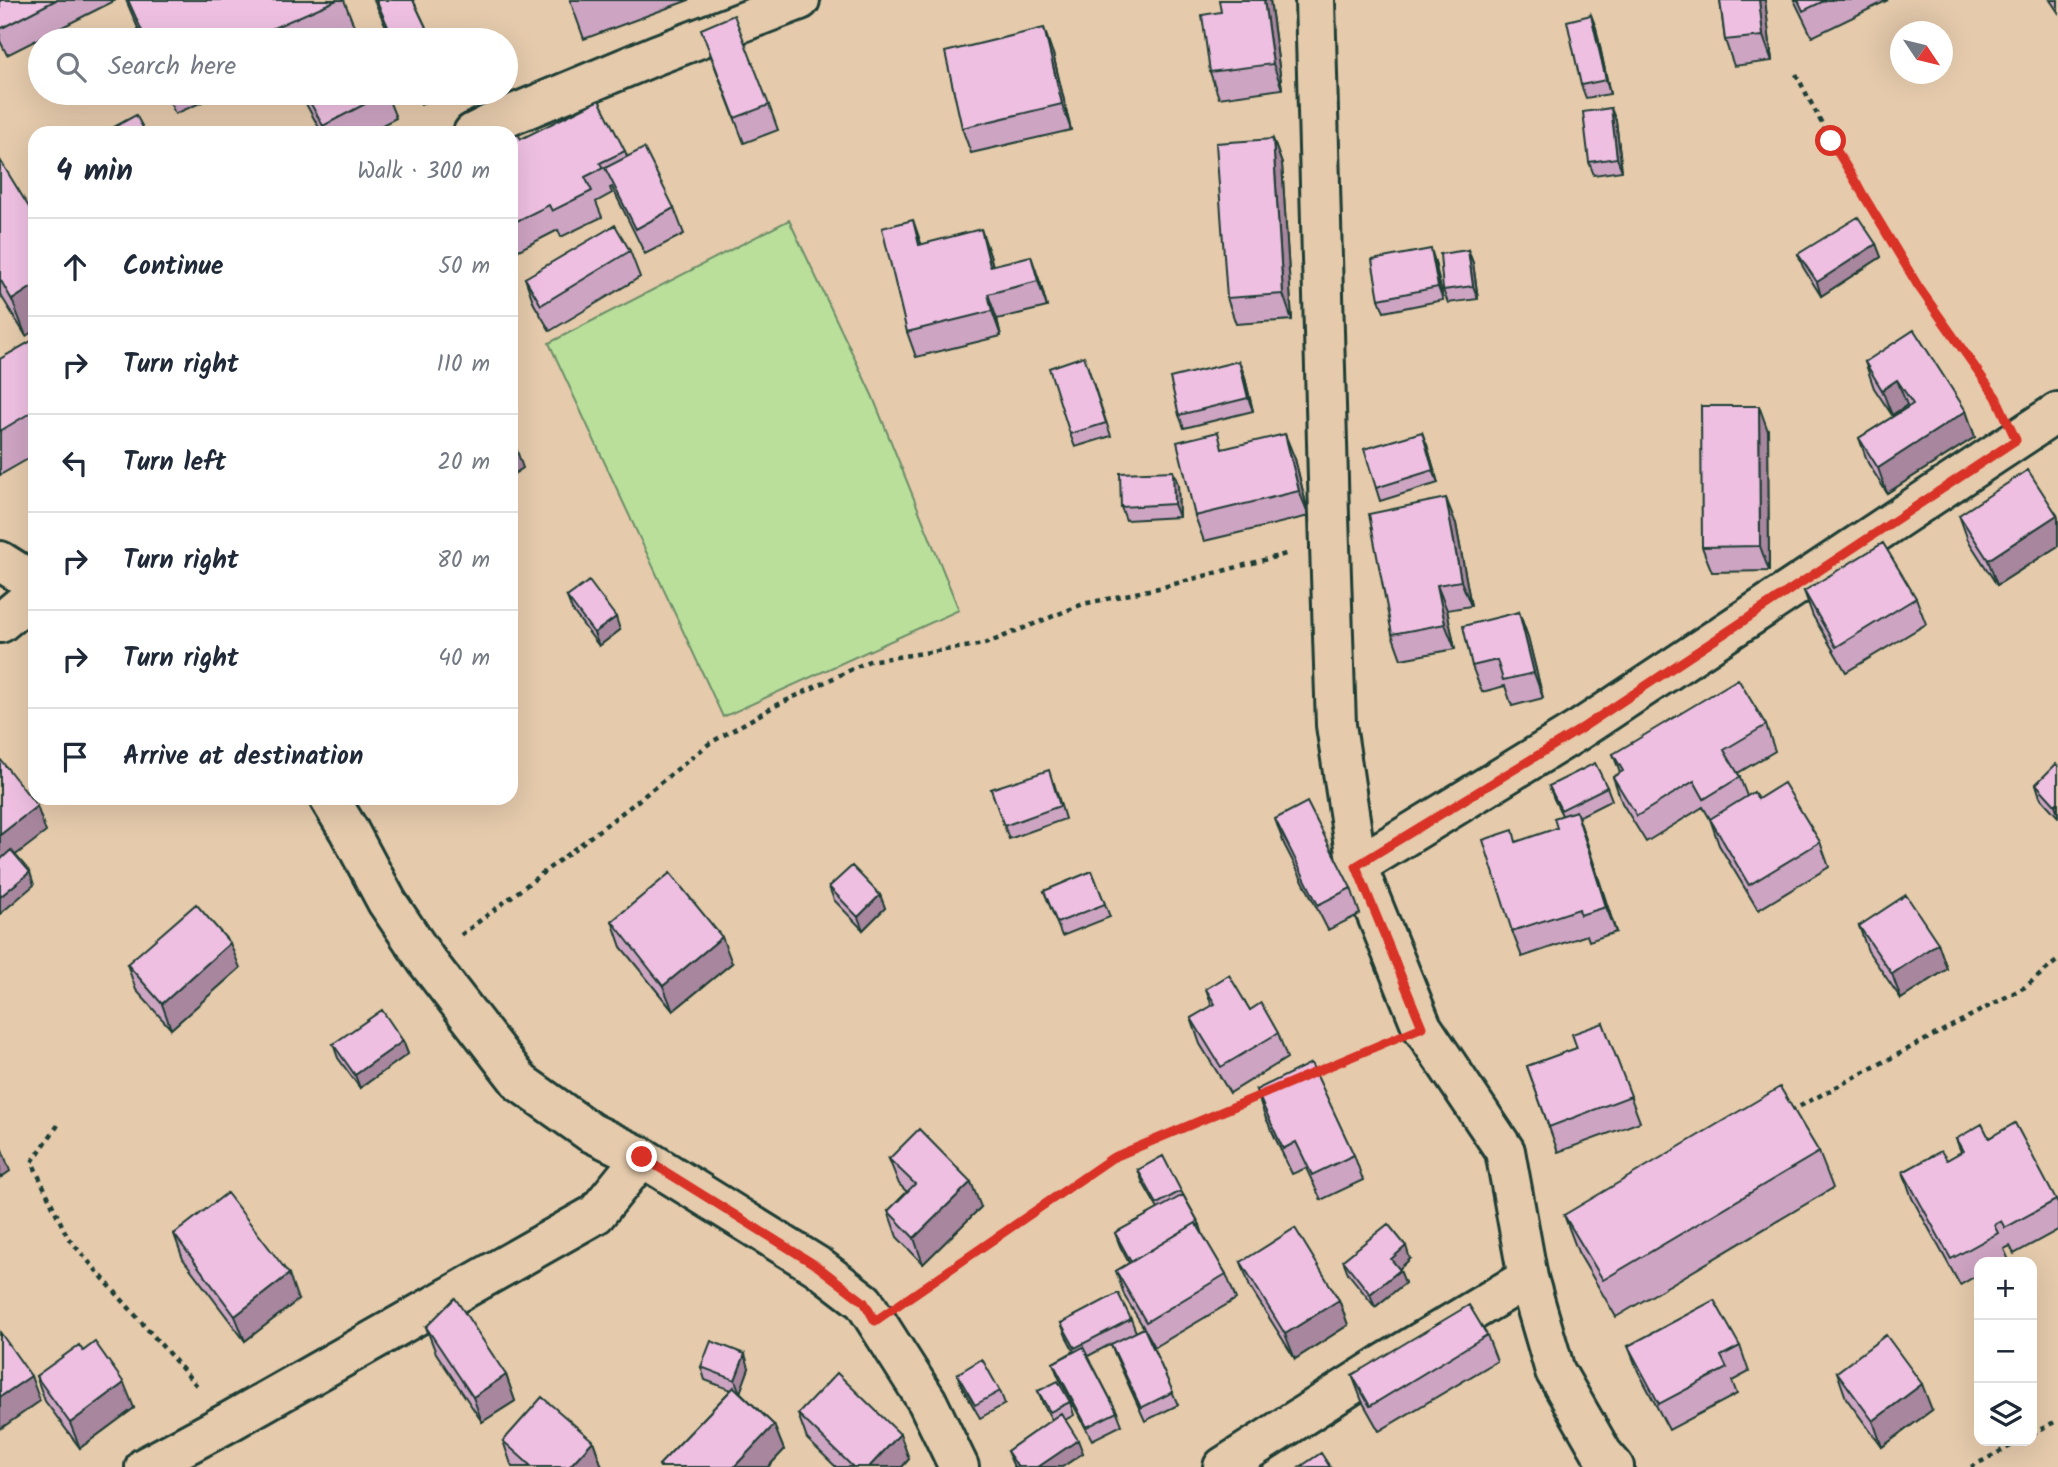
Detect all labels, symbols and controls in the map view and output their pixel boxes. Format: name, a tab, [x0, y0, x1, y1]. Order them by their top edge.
north arrow	[1890, 21, 1953, 84]
search box	[28, 28, 518, 105]
text: Search here	[108, 46, 236, 88]
icon: search	[52, 48, 90, 86]
route start	[1815, 125, 1846, 156]
text: 4 min	[56, 148, 133, 196]
text: Walk · 300 m	[357, 154, 490, 190]
text: Continue	[123, 246, 224, 288]
icon: ahead	[56, 248, 94, 286]
text: 50 m	[439, 249, 490, 285]
text: Turn right	[123, 344, 239, 386]
icon: right	[56, 346, 94, 384]
text: 110 m	[437, 347, 490, 383]
text: Turn left	[123, 442, 226, 484]
icon: left	[56, 444, 94, 482]
text: 20 m	[438, 445, 490, 481]
text: Turn right	[123, 540, 239, 582]
icon: right	[56, 542, 94, 580]
text: 80 m	[437, 543, 490, 579]
text: Turn right	[123, 638, 239, 680]
icon: right	[56, 640, 94, 678]
text: 40 m	[438, 641, 490, 677]
text: Arrive at destination	[123, 736, 363, 778]
icon: arrive	[56, 738, 94, 776]
route end	[626, 1141, 657, 1172]
map controls	[1974, 1257, 2037, 1446]
button: +	[1974, 1257, 2037, 1320]
button: −	[1974, 1320, 2037, 1383]
button: layers	[1974, 1383, 2037, 1446]

